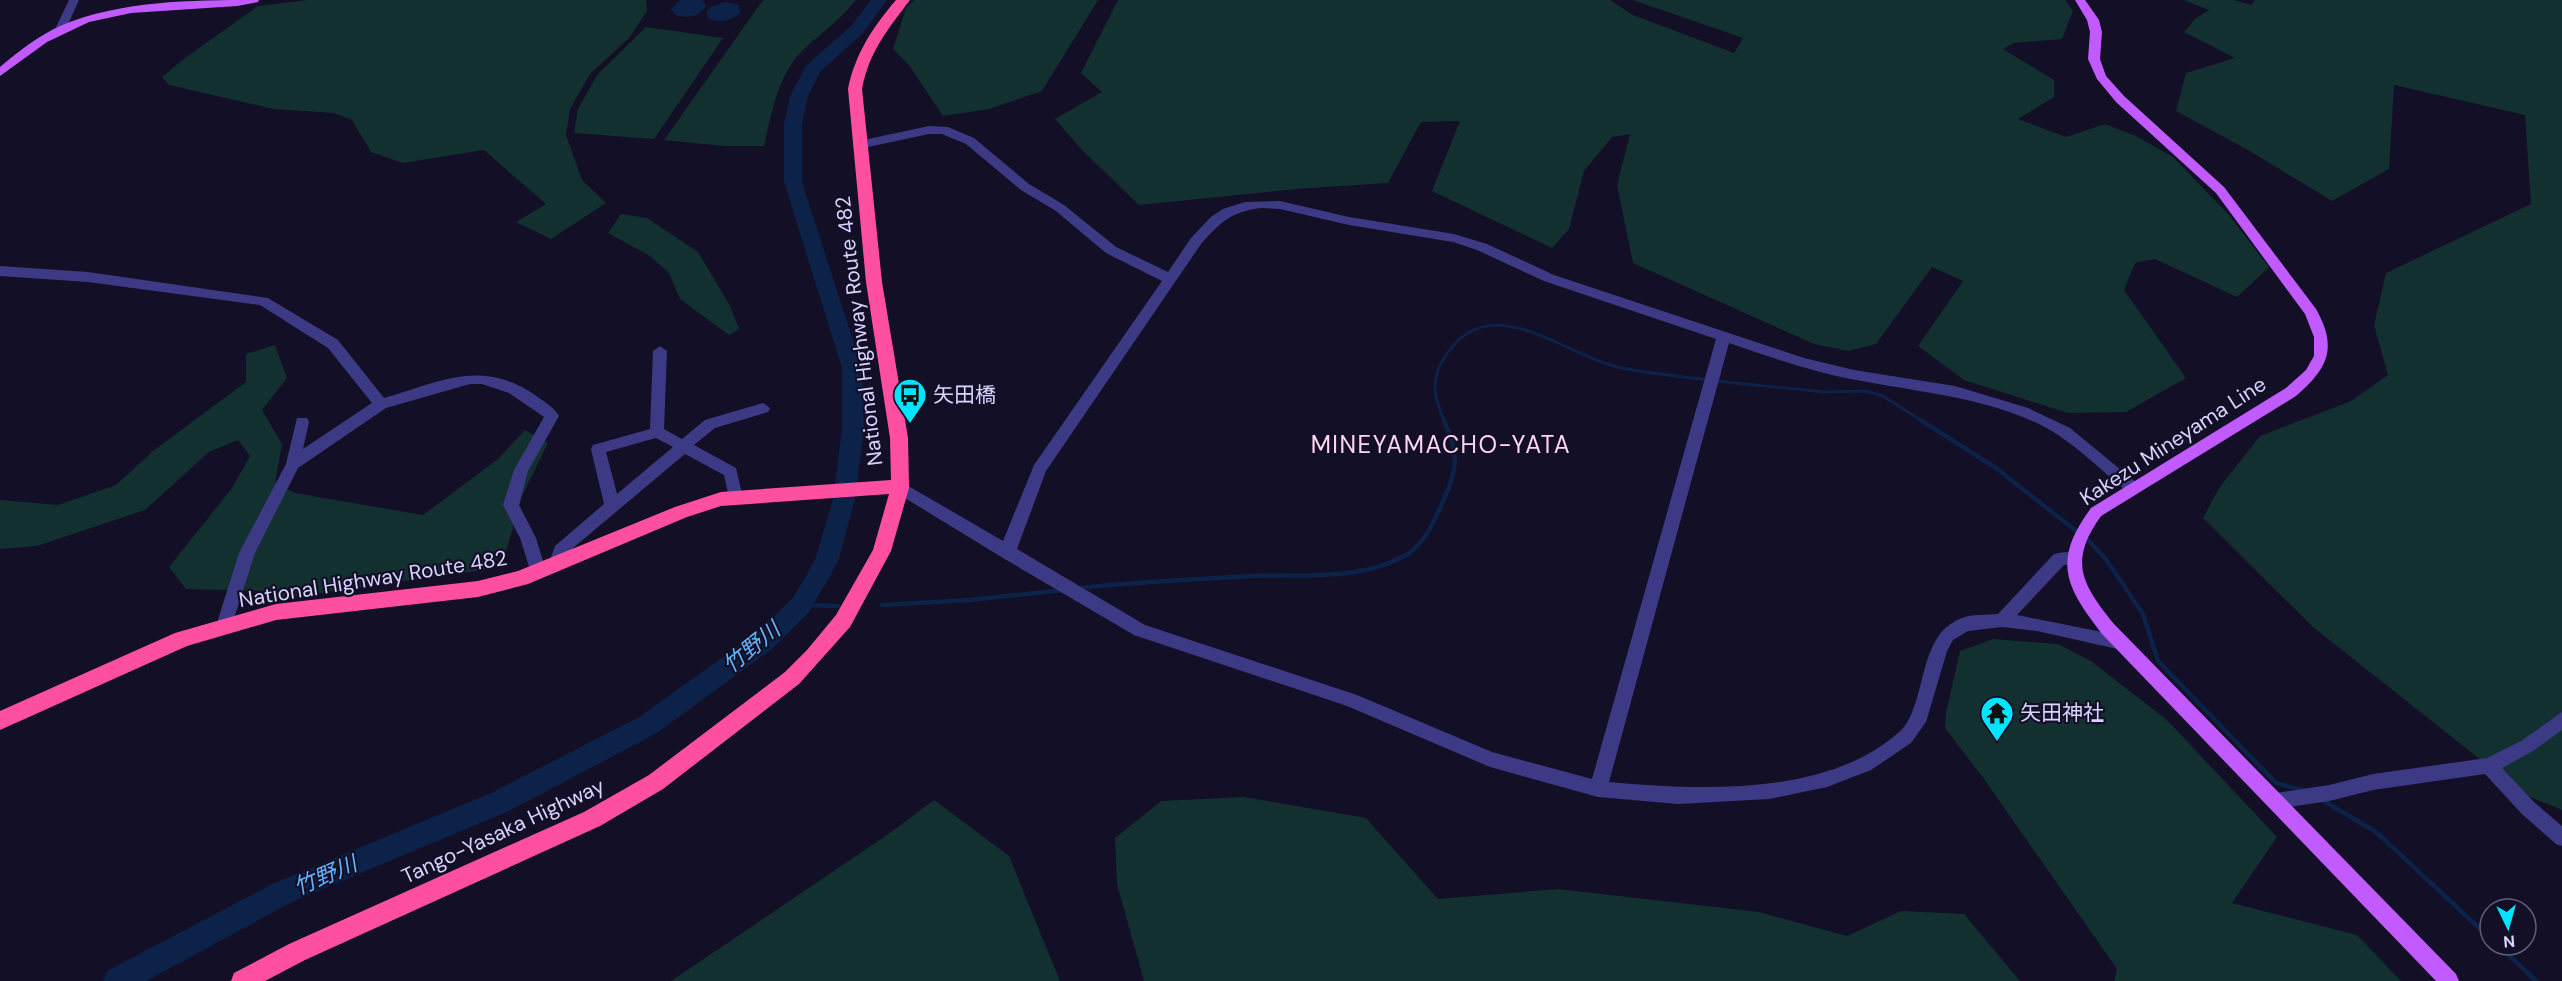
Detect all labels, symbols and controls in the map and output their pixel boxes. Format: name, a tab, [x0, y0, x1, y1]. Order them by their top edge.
street label: National Highway Route 482	[829, 195, 889, 467]
street label: Kakezu Mineyama Line	[2074, 370, 2272, 512]
bus stop icon: 矢田橋	[892, 377, 928, 424]
place label: 矢田橋	[933, 381, 996, 409]
district label: MINEYAMACHO-YATA	[1311, 429, 1571, 460]
street label: National Highway Route 482	[237, 544, 509, 614]
water label: 竹野川	[717, 614, 788, 679]
temple icon: 矢田神社	[1979, 695, 2015, 742]
place label: 矢田神社	[2020, 699, 2104, 727]
street label: Tango-Yasaka Highway	[397, 772, 609, 890]
water label: 竹野川	[289, 848, 363, 902]
north arrow	[2478, 897, 2538, 957]
text: N	[2503, 930, 2516, 952]

